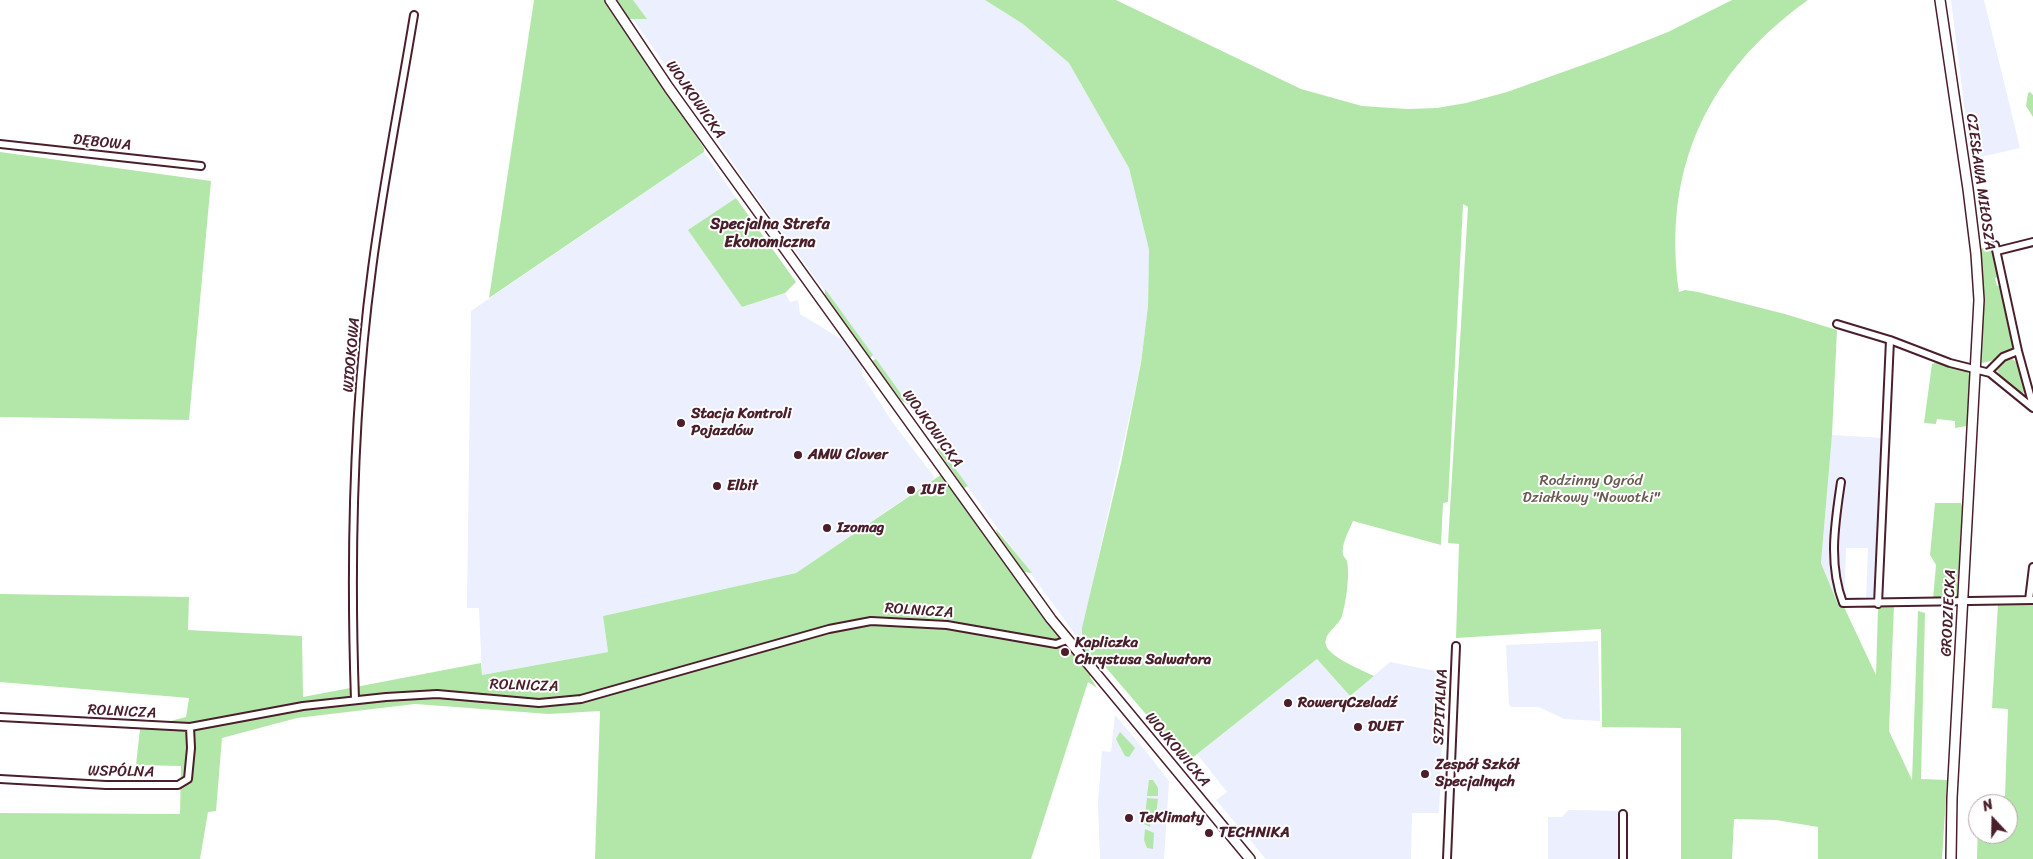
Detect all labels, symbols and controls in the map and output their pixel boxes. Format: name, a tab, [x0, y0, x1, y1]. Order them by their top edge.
street label: WOJKOWICKA	[661, 57, 729, 143]
street label: CZESŁAWA MIŁOSZA	[1962, 113, 1998, 251]
street label: DĘBOWA	[72, 131, 132, 155]
district label: Specjalna Strefa Ekonomiczna	[710, 215, 830, 253]
street label: WIDOKOWA	[340, 317, 364, 393]
street label: WOJKOWICKA	[898, 387, 966, 471]
place label: Stacja Kontroli Pojazdów	[691, 405, 791, 440]
marker: Stacja Kontroli Pojazdów	[675, 417, 687, 429]
place label: AMW Clover	[808, 446, 888, 464]
marker: AMW Clover	[792, 449, 804, 461]
park label: Rodzinny Ogród Działkowy "Nowotki"	[1522, 472, 1660, 507]
place label: Elbit	[727, 477, 758, 495]
marker: Elbit	[711, 480, 723, 492]
place label: IUE	[921, 481, 945, 499]
marker: IUE	[905, 484, 917, 496]
place label: Izomag	[837, 519, 884, 537]
marker: Izomag	[821, 522, 833, 534]
street label: GRODZIECKA	[1938, 569, 1960, 657]
street label: ROLNICZA	[884, 600, 954, 622]
place label: Kapliczka Chrystusa Salwatora	[1075, 634, 1211, 669]
marker: Kapliczka Chrystusa Salwatora	[1059, 646, 1071, 658]
street label: SZPITALNA	[1430, 669, 1452, 745]
street label: ROLNICZA	[489, 676, 559, 696]
place label: RoweryCzeladź	[1298, 694, 1397, 712]
marker: RoweryCzeladź	[1282, 697, 1294, 709]
street label: ROLNICZA	[87, 701, 157, 723]
street label: WOJKOWICKA	[1141, 709, 1213, 791]
place label: DUET	[1368, 718, 1403, 736]
marker: DUET	[1352, 721, 1364, 733]
place label: Zespół Szkół Specjalnych	[1435, 756, 1519, 791]
street label: WSPÓLNA	[88, 762, 154, 782]
marker: Zespół Szkół Specjalnych	[1419, 768, 1431, 780]
text: N	[1979, 792, 1997, 819]
north arrow	[1968, 794, 2018, 844]
place label: TeKlimaty	[1139, 809, 1204, 827]
marker: TeKlimaty	[1123, 812, 1135, 824]
place label: TECHNIKA	[1219, 824, 1290, 842]
marker: TECHNIKA	[1203, 827, 1215, 839]

